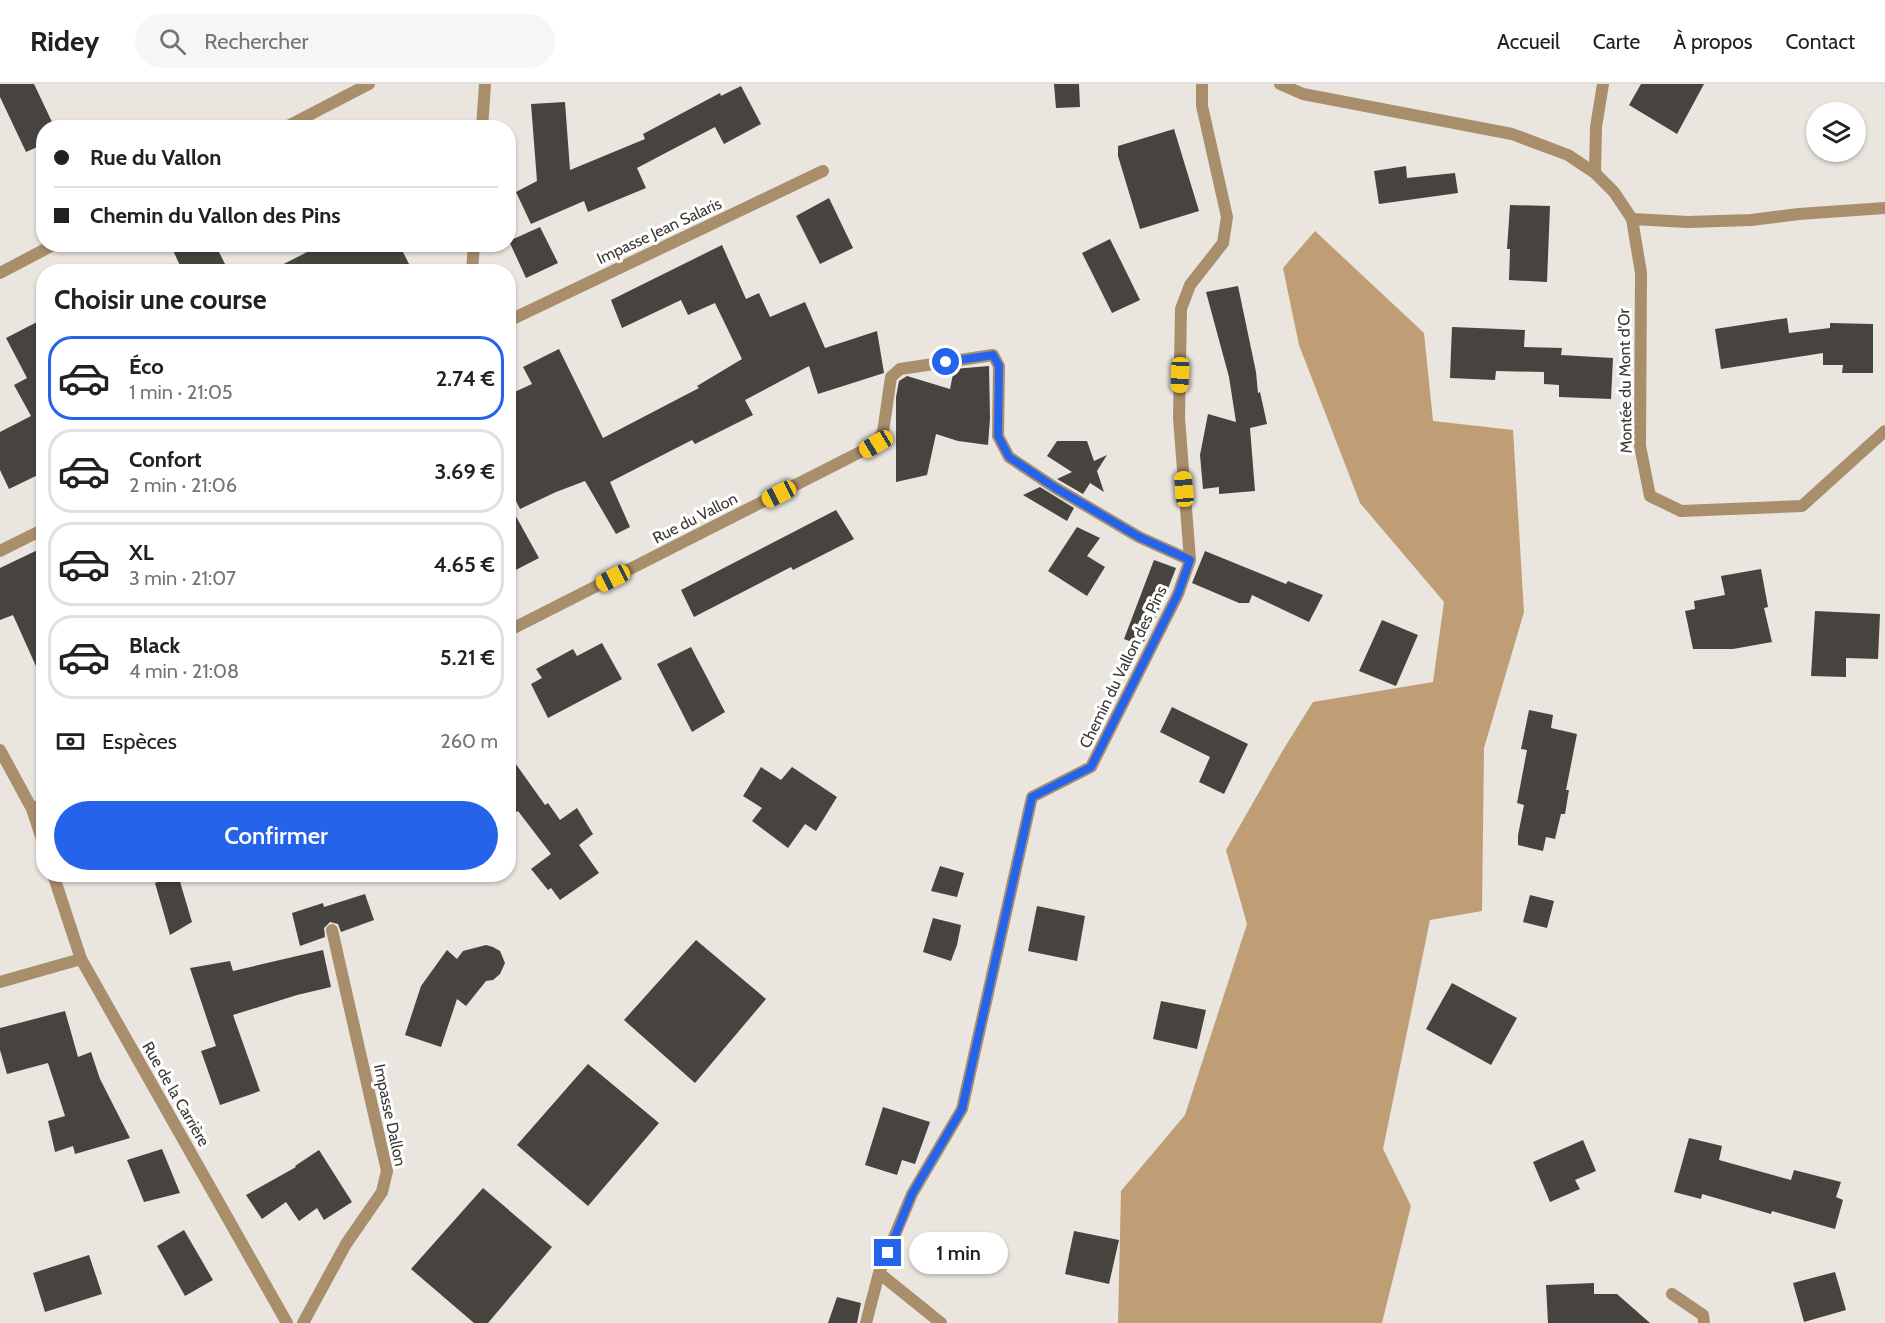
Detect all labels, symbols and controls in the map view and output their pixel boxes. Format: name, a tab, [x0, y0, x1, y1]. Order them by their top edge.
search box	[135, 14, 555, 68]
text: Ridey	[30, 24, 99, 58]
icon: search	[156, 25, 189, 58]
text: Rechercher	[204, 28, 308, 55]
text: Accueil	[1497, 29, 1560, 54]
text: Carte	[1593, 29, 1640, 54]
text: À propos	[1673, 29, 1752, 54]
text: Contact	[1785, 29, 1855, 54]
map controls	[1806, 102, 1866, 162]
button: layers	[1806, 102, 1866, 162]
text: Rue du Vallon	[90, 144, 221, 171]
street label: Impasse Jean Salaris	[594, 194, 725, 268]
text: Chemin du Vallon des Pins	[90, 202, 341, 229]
text: Choisir une course	[54, 283, 267, 316]
street label: Montée du Mont d'Or	[1614, 307, 1636, 454]
route start	[932, 348, 959, 375]
icon: car	[57, 351, 111, 405]
text: Éco	[129, 353, 164, 380]
car	[1170, 357, 1190, 393]
text: 2.74 €	[436, 365, 495, 392]
text: 1 min · 21:05	[129, 380, 233, 404]
car	[856, 427, 896, 461]
icon: car	[57, 444, 111, 498]
text: Confort	[129, 446, 202, 473]
text: 3.69 €	[434, 458, 495, 485]
car	[1173, 470, 1195, 508]
text: 2 min · 21:06	[129, 473, 237, 497]
car	[759, 478, 799, 510]
street label: Rue du Vallon	[649, 489, 741, 547]
icon: car	[57, 537, 111, 591]
text: XL	[129, 539, 154, 566]
text: 4.65 €	[434, 551, 495, 578]
car	[593, 562, 633, 594]
text: 3 min · 21:07	[129, 566, 236, 590]
street label: Chemin du Vallon des Pins	[1075, 582, 1171, 751]
icon: car	[57, 630, 111, 684]
text: Black	[129, 632, 180, 659]
text: 5.21 €	[440, 644, 495, 671]
text: 4 min · 21:08	[129, 659, 239, 683]
icon: cash	[54, 725, 87, 758]
text: Espèces	[102, 728, 177, 755]
text: 260 m	[440, 729, 498, 753]
button: Confirmer	[54, 801, 498, 870]
street label: Rue de la Carrière	[138, 1038, 214, 1150]
street label: Impasse Dallon	[370, 1062, 410, 1168]
callout: 1 min	[909, 1232, 1008, 1274]
route end	[874, 1239, 901, 1266]
text: 1 min	[936, 1241, 981, 1265]

